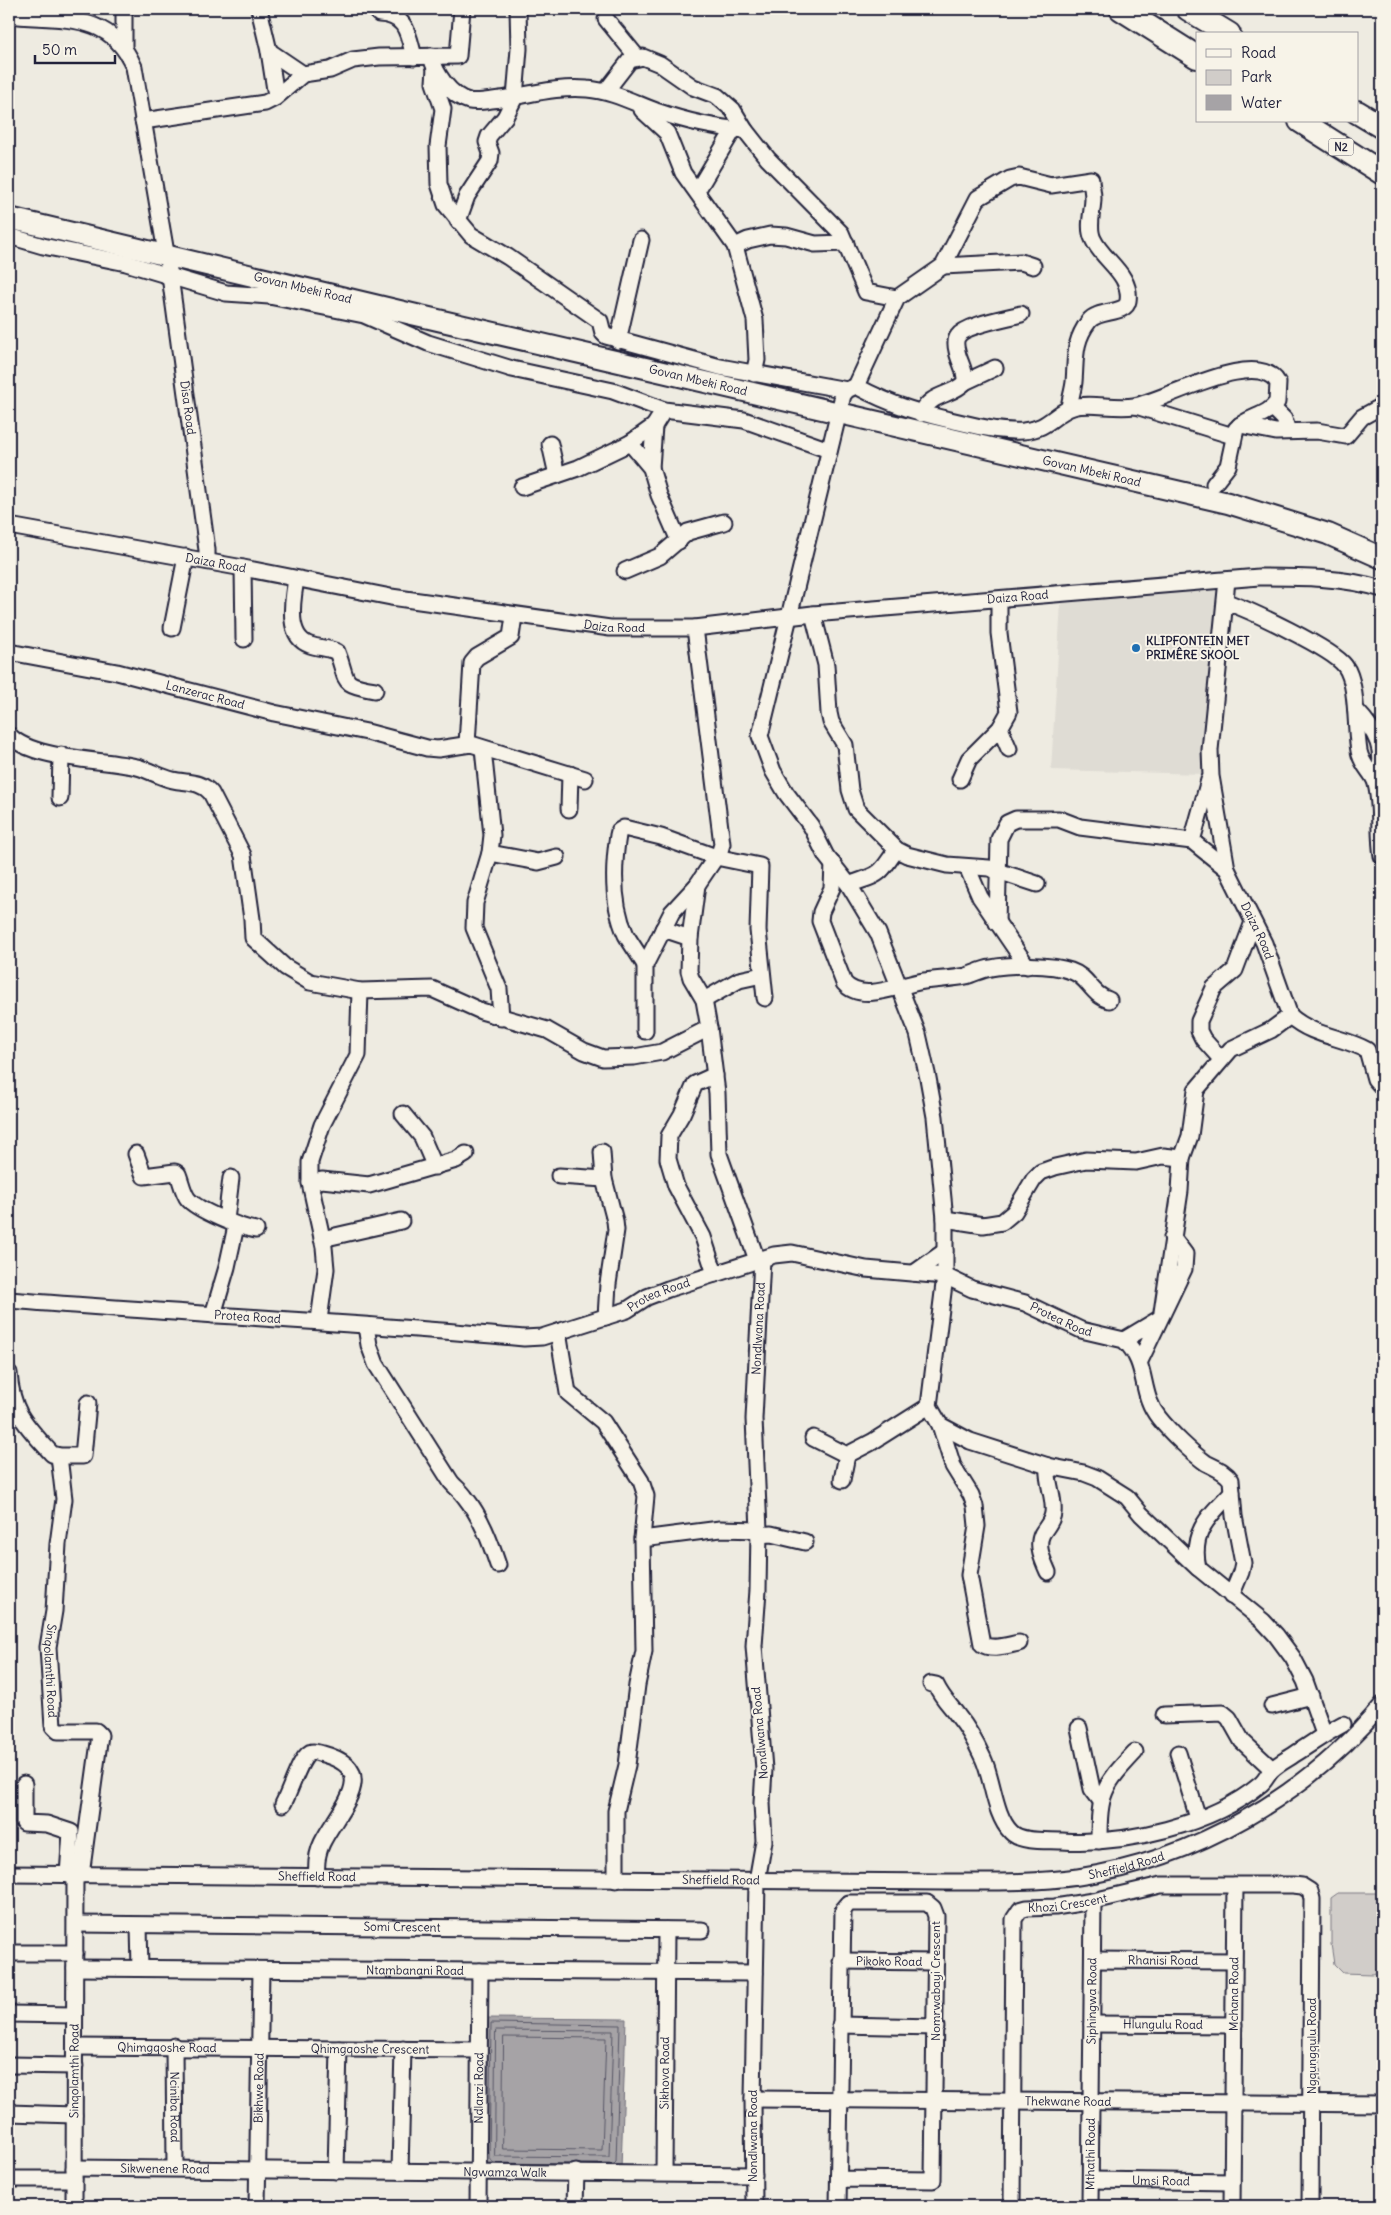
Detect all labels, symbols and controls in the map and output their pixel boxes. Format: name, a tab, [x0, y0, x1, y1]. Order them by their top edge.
scale bar	[35, 32, 115, 64]
legend	[1196, 32, 1358, 122]
text: 50 m	[42, 40, 77, 59]
text: Road	[1241, 43, 1276, 62]
text: Park	[1241, 67, 1272, 86]
text: Water	[1241, 93, 1282, 112]
road number: N2	[1328, 138, 1354, 156]
street label: Govan Mbeki Road	[252, 269, 354, 306]
street label: Govan Mbeki Road	[648, 361, 749, 398]
street label: Disa Road	[177, 380, 199, 436]
street label: Govan Mbeki Road	[1041, 452, 1142, 490]
street label: Daiza Road	[184, 550, 247, 575]
street label: Daiza Road	[986, 586, 1049, 607]
street label: Daiza Road	[583, 616, 645, 635]
place label: KLIPFONTEIN MET PRIMÊRE SKOOL	[1146, 633, 1250, 662]
marker: KLIPFONTEIN MET PRIMÊRE SKOOL	[1130, 642, 1142, 654]
street label: Lanzerac Road	[164, 677, 246, 712]
street label: Daiza Road	[1238, 899, 1277, 961]
street label: Protea Road	[624, 1274, 692, 1315]
street label: Nondlwana Road	[748, 1282, 768, 1375]
street label: Protea Road	[1028, 1299, 1094, 1339]
street label: Protea Road	[213, 1307, 281, 1326]
street label: Sinqolamthi Road	[41, 1623, 60, 1718]
street label: Nondlwana Road	[748, 1686, 771, 1780]
street label: Sheffield Road	[1087, 1848, 1166, 1882]
street label: Sheffield Road	[278, 1868, 356, 1884]
street label: Sheffield Road	[682, 1872, 760, 1887]
street label: Khozi Crescent	[1028, 1890, 1109, 1915]
street label: Somi Crescent	[363, 1919, 441, 1934]
street label: Nomrwabayi Crescent	[928, 1921, 943, 2041]
street label: Rhanisi Road	[1128, 1952, 1198, 1968]
street label: Pikoko Road	[856, 1953, 922, 1969]
street label: Mchana Road	[1226, 1957, 1241, 2031]
street label: Siphingwa Road	[1084, 1958, 1099, 2045]
street label: Ntambanani Road	[366, 1962, 464, 1978]
street label: Ngqungqulu Road	[1304, 1998, 1319, 2094]
street label: Hlungulu Road	[1123, 2016, 1203, 2032]
street label: Sinqolamthi Road	[66, 2024, 82, 2118]
street label: Sikhova Road	[657, 2037, 672, 2109]
street label: Qhimgqoshe Road	[117, 2039, 217, 2055]
street label: Qhimgqoshe Crescent	[311, 2041, 429, 2057]
street label: Ndlanzi Road	[471, 2052, 486, 2124]
street label: Bikhwe Road	[250, 2053, 267, 2123]
street label: Nciniba Road	[167, 2071, 183, 2143]
street label: Nondlwana Road	[745, 2090, 760, 2182]
street label: Thekwane Road	[1025, 2093, 1111, 2109]
street label: Mthathi Road	[1082, 2118, 1098, 2190]
street label: Sikwenene Road	[120, 2160, 210, 2176]
street label: Ngwamza Walk	[463, 2164, 547, 2180]
street label: Umsi Road	[1132, 2173, 1190, 2188]

